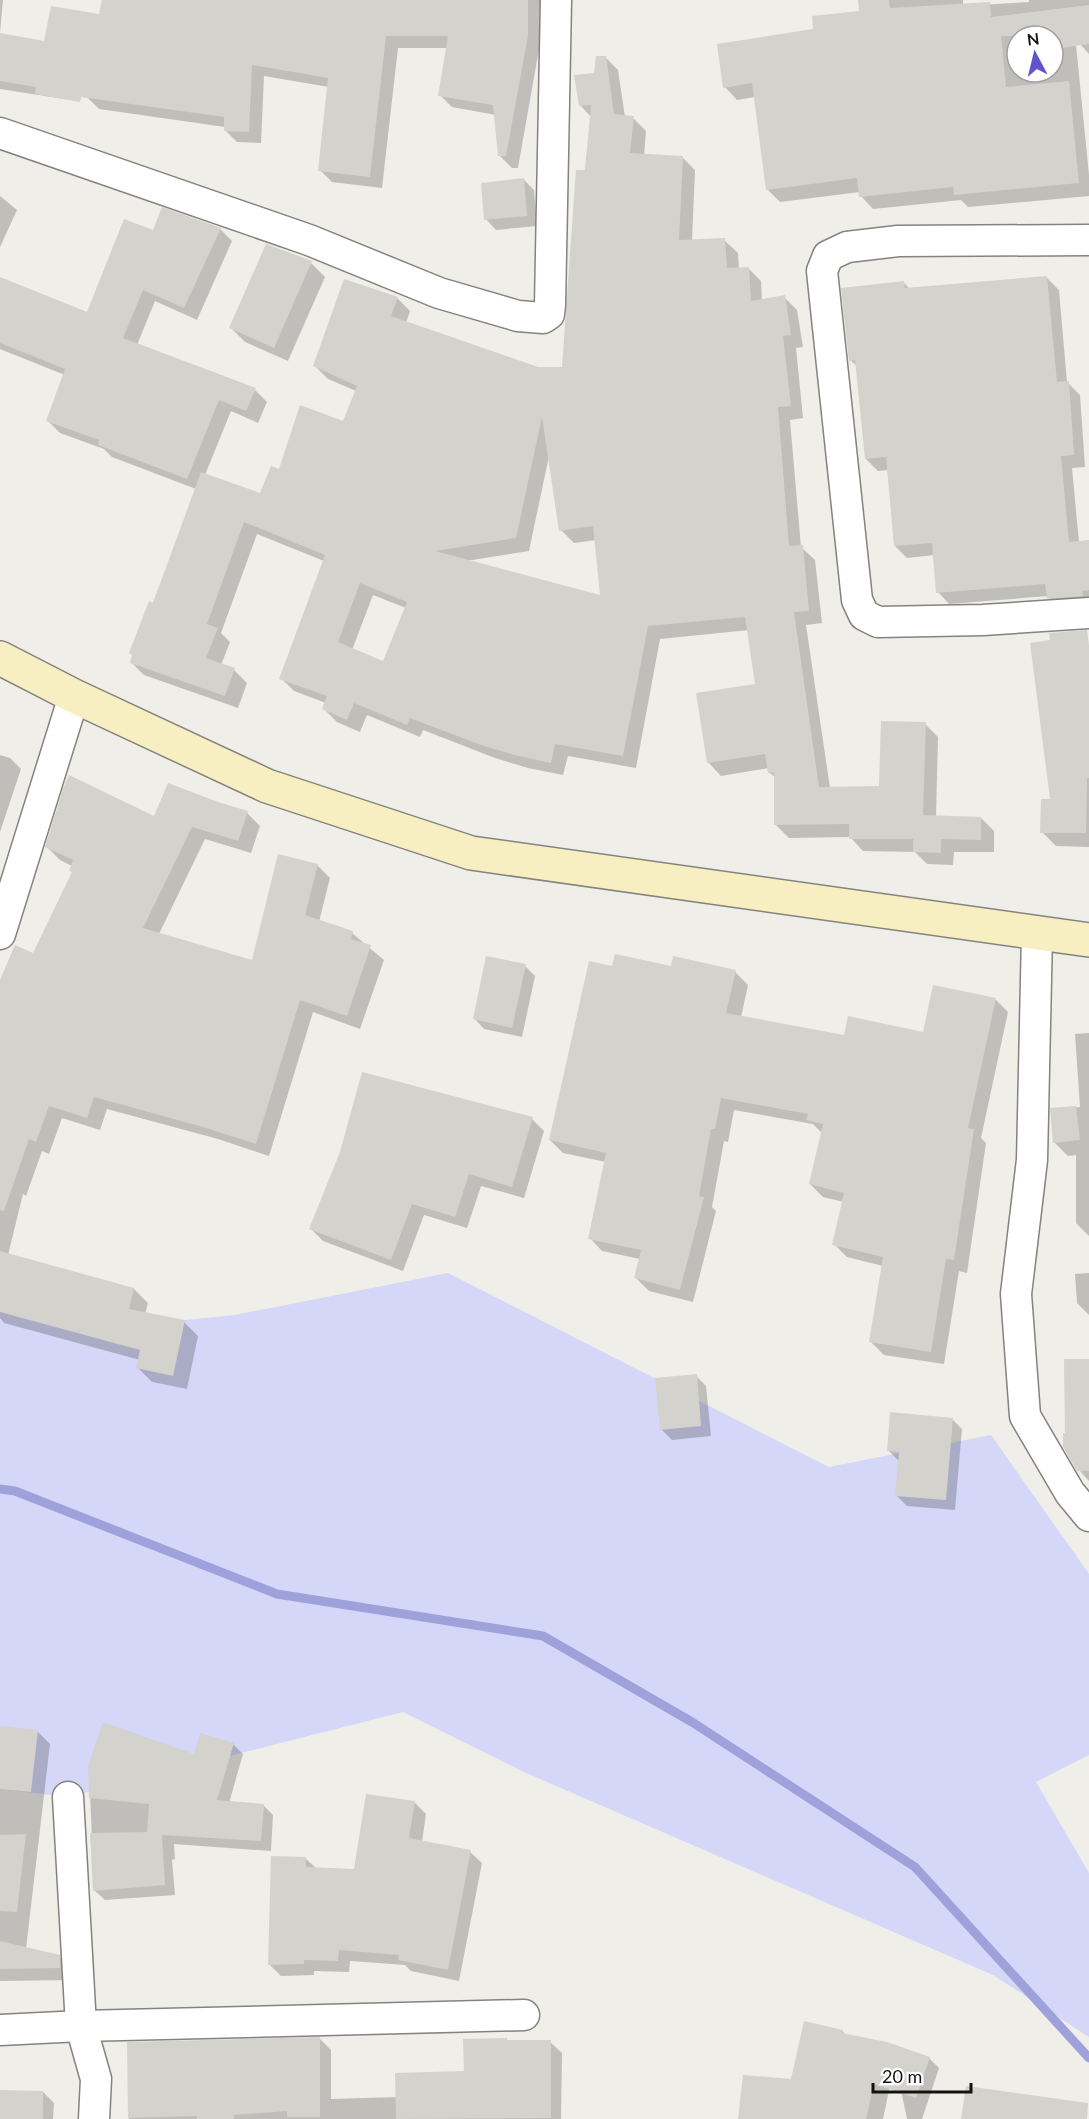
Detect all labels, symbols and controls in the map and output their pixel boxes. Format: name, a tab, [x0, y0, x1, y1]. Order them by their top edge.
north arrow	[1005, 24, 1065, 84]
text: N	[1026, 28, 1040, 49]
scale bar	[873, 2056, 970, 2094]
text: 20 m	[882, 2065, 922, 2087]

